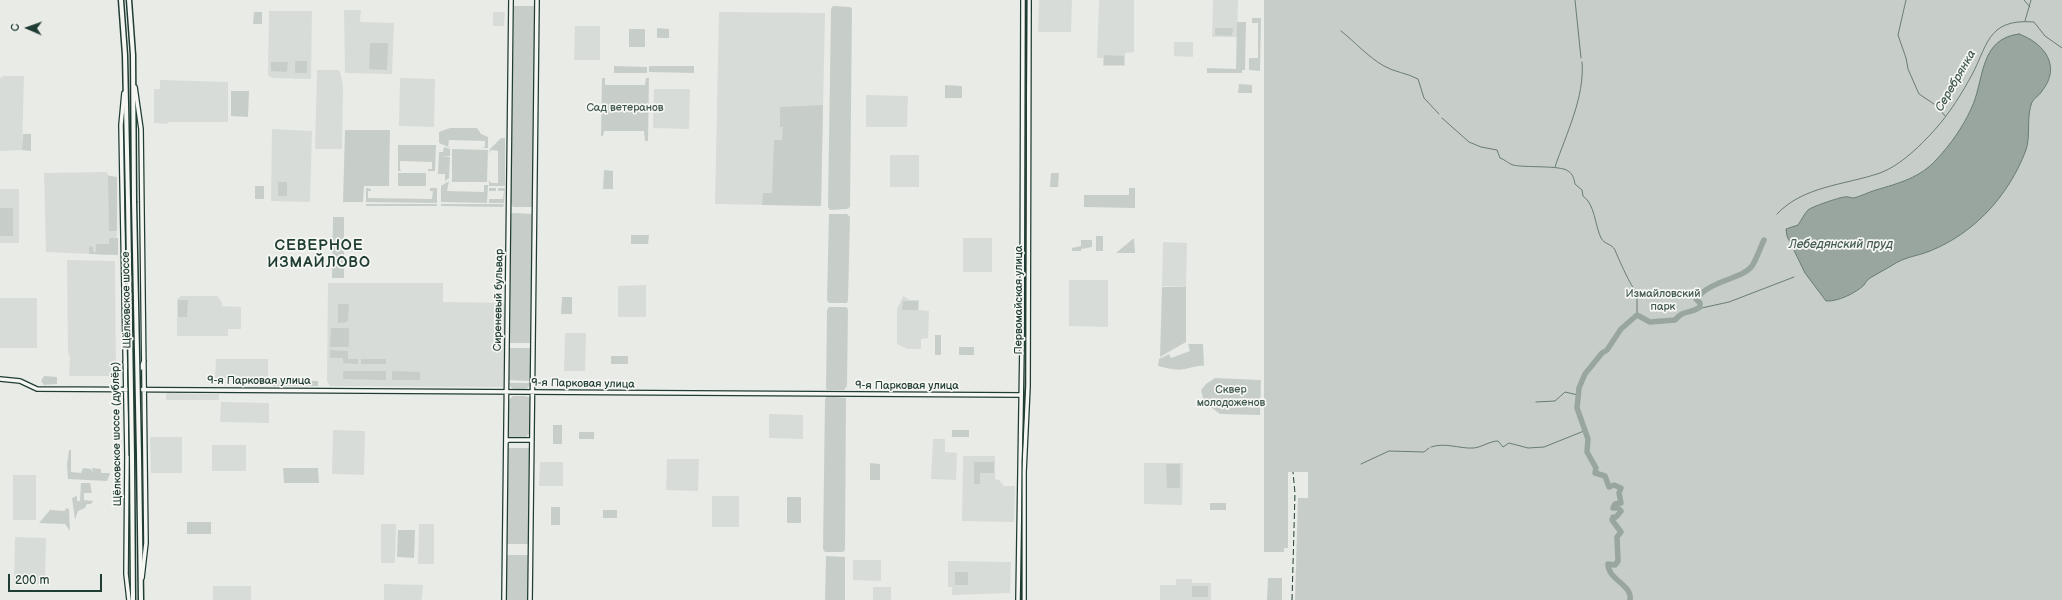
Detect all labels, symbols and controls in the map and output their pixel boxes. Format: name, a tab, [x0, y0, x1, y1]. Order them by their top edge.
north arrow	[8, 8, 48, 48]
text: С	[9, 24, 22, 32]
water label: Серебрянка	[1933, 48, 1979, 114]
park label: Сад ветеранов	[586, 101, 664, 115]
district label: СЕВЕРНОЕ ИЗМАЙЛОВО	[267, 237, 371, 272]
water label: Лебедянский пруд	[1789, 238, 1893, 252]
street label: Первомайская улица	[1012, 245, 1026, 355]
street label: Сиреневый бульвар	[492, 249, 506, 351]
street label: Щёлковское шоссе	[120, 251, 134, 349]
park label: Измайловский парк	[1626, 287, 1700, 313]
street label: Щёлковское шоссе (дублёр)	[109, 362, 125, 506]
street label: 9-я Парковая улица	[207, 374, 311, 388]
street label: 9-я Парковая улица	[531, 376, 635, 392]
street label: 9-я Парковая улица	[855, 379, 959, 393]
park label: Сквер молодоженов	[1197, 383, 1265, 409]
scale bar	[10, 566, 104, 592]
text: 200 m	[15, 573, 49, 588]

